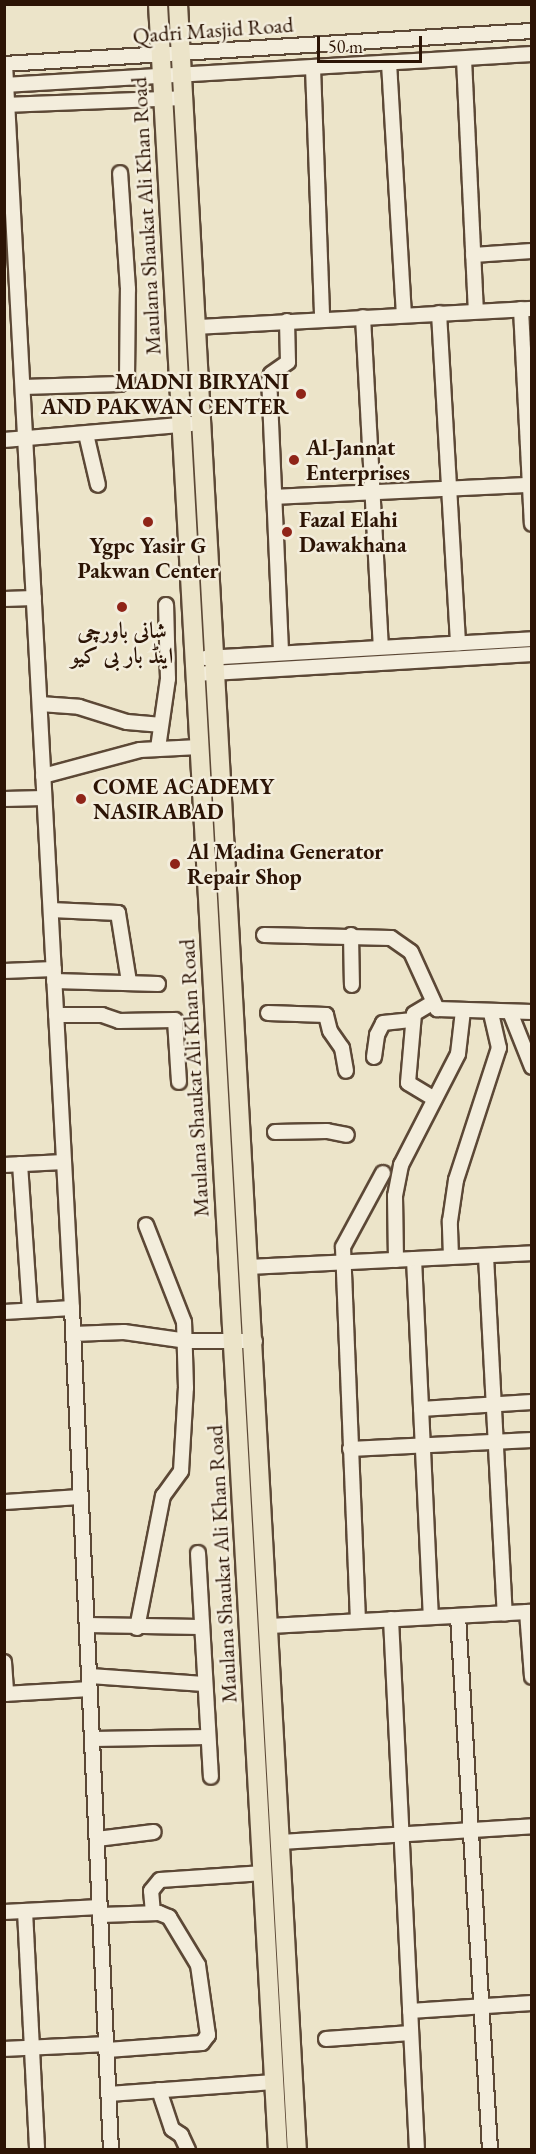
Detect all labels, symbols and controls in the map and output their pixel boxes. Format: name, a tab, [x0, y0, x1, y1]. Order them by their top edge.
street label: Qadri Masjid Road	[132, 11, 294, 49]
scale bar	[320, 24, 425, 62]
text: 50 m	[328, 35, 363, 58]
street label: Maulana Shaukat Ali Khan Road	[126, 76, 166, 356]
place label: MADNI BIRYANI AND PAKWAN CENTER	[41, 368, 289, 420]
marker: MADNI BIRYANI AND PAKWAN CENTER	[294, 387, 308, 401]
place label: Al-Jannat Enterprises	[306, 434, 410, 486]
marker: Al-Jannat Enterprises	[287, 453, 301, 467]
place label: Fazal Elahi Dawakhana	[299, 506, 407, 558]
marker: Ygpc Yasir G Pakwan Center	[141, 515, 155, 529]
marker: Fazal Elahi Dawakhana	[280, 525, 294, 539]
place label: Ygpc Yasir G Pakwan Center	[77, 532, 219, 584]
marker: شانی باورچی اینڈ بار بی کیو	[115, 600, 129, 614]
place label: شانی باورچی اینڈ بار بی کیو	[71, 617, 173, 668]
place label: COME ACADEMY NASIRABAD	[93, 773, 274, 824]
marker: COME ACADEMY NASIRABAD	[74, 792, 88, 806]
place label: Al Madina Generator Repair Shop	[187, 838, 383, 890]
marker: Al Madina Generator Repair Shop	[168, 857, 182, 871]
street label: Maulana Shaukat Ali Khan Road	[174, 938, 214, 1218]
street label: Maulana Shaukat Ali Khan Road	[202, 1424, 242, 1704]

